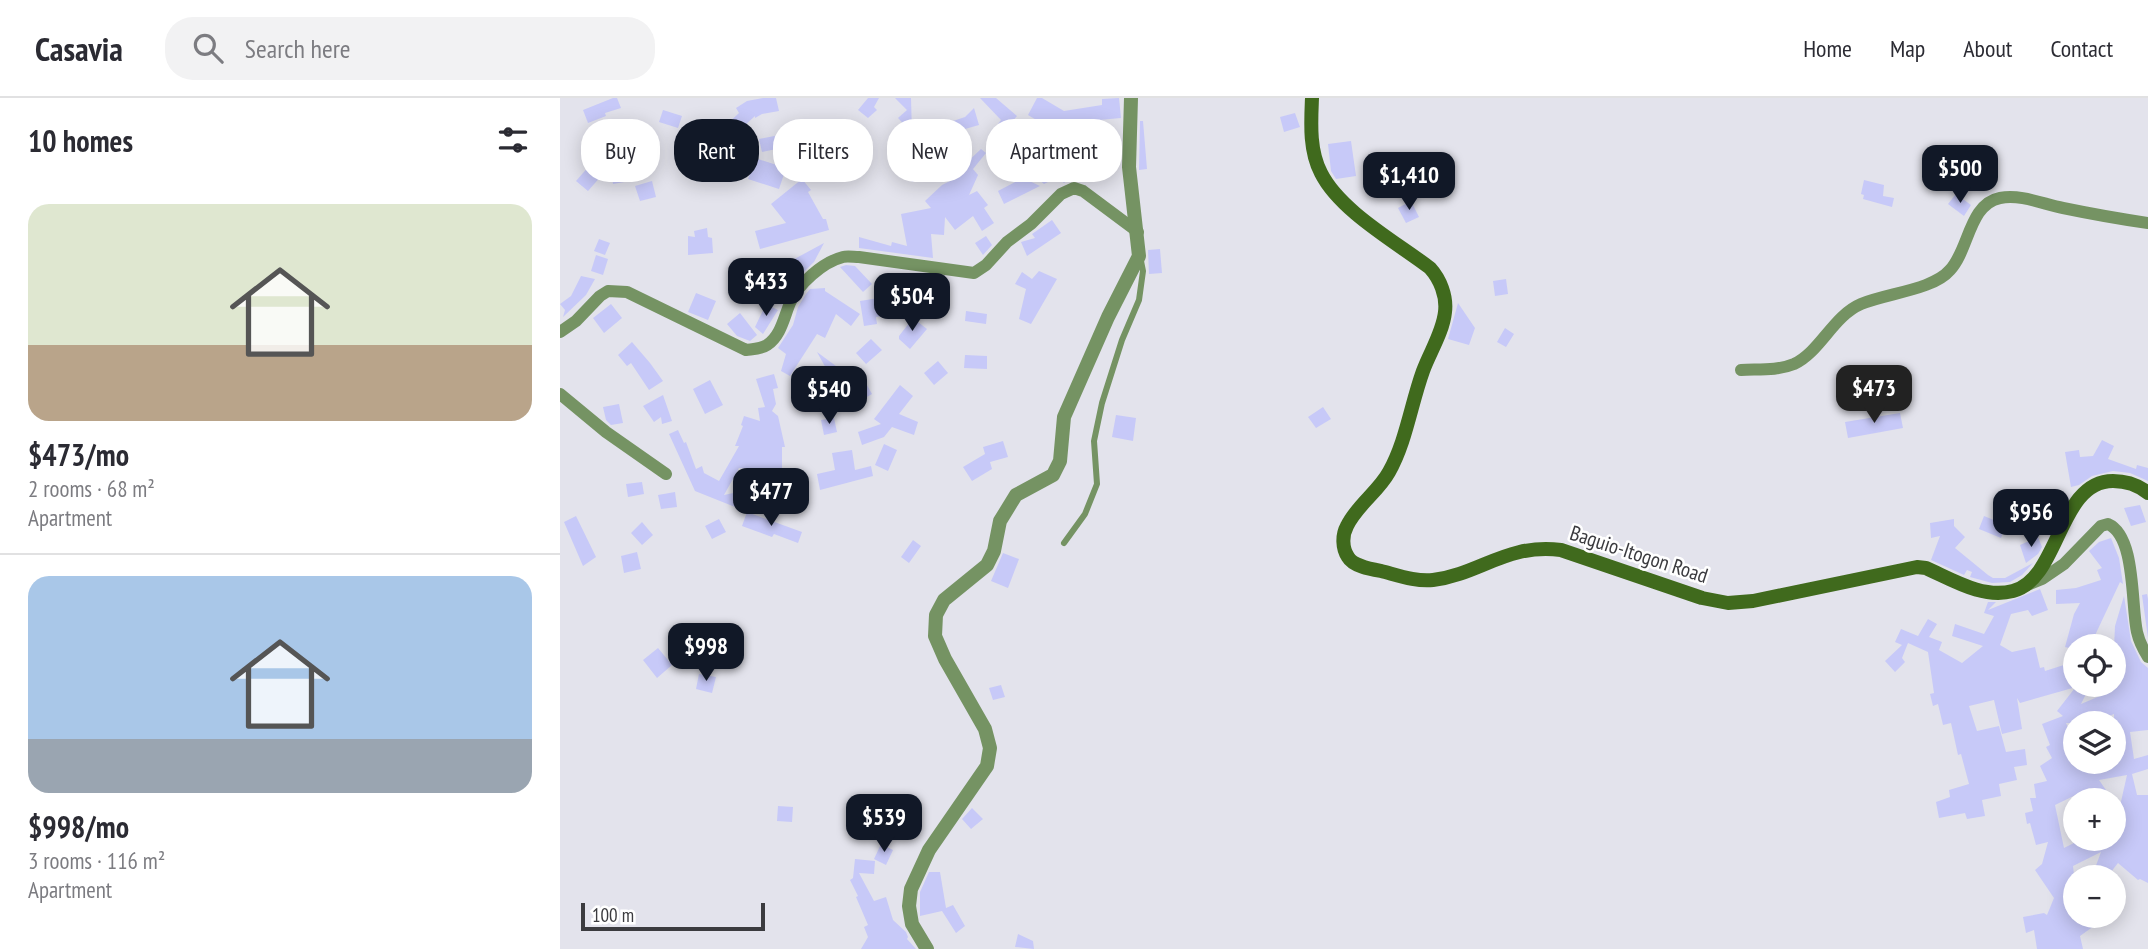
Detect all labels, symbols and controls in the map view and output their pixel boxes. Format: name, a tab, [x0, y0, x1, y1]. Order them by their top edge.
search box	[165, 17, 655, 80]
text: Casavia	[35, 27, 123, 70]
icon: search	[189, 29, 227, 67]
text: Search here	[245, 32, 351, 65]
text: Home	[1803, 33, 1852, 64]
text: Map	[1890, 33, 1925, 64]
text: About	[1963, 33, 2012, 64]
text: Contact	[2050, 33, 2113, 64]
chip: Buy	[581, 119, 660, 182]
chip: Rent	[674, 119, 759, 182]
chip: Filters	[773, 119, 873, 182]
chip: New	[887, 119, 972, 182]
chip: Apartment	[986, 119, 1122, 182]
text: 10 homes	[28, 121, 133, 160]
icon: filters	[494, 121, 532, 159]
pin: $500	[1919, 146, 2001, 205]
pin: $1,410	[1352, 152, 1466, 212]
text: $500	[1938, 153, 1982, 182]
text: $1,410	[1379, 160, 1439, 189]
icon: home	[217, 249, 343, 375]
pin: $433	[725, 258, 807, 318]
text: $433	[744, 266, 788, 295]
pin: $504	[871, 274, 953, 333]
text: $504	[890, 281, 934, 310]
pin: $540	[788, 366, 870, 426]
pin: $473	[1833, 366, 1915, 425]
text: $473	[1852, 373, 1896, 402]
text: $540	[807, 374, 851, 403]
text: $473/mo	[28, 435, 129, 474]
pin: $477	[730, 468, 812, 528]
text: 2 rooms · 68 m²	[28, 474, 155, 503]
text: $477	[749, 476, 793, 505]
pin: $956	[1990, 490, 2072, 549]
text: $956	[2009, 497, 2053, 526]
text: Apartment	[28, 503, 112, 532]
street label: Baguio-Itogon Road	[1567, 519, 1711, 589]
icon: home	[217, 621, 343, 747]
pin: $998	[665, 624, 747, 683]
text: $998	[684, 631, 728, 660]
map controls	[2063, 634, 2126, 928]
button: locate	[2063, 634, 2126, 697]
button: layers	[2063, 711, 2126, 774]
button: +	[2063, 788, 2126, 851]
pin: $539	[843, 794, 925, 854]
text: $539	[862, 802, 906, 831]
text: $998/mo	[28, 807, 129, 846]
text: 3 rooms · 116 m²	[28, 846, 165, 875]
button: −	[2063, 865, 2126, 928]
text: Apartment	[28, 875, 112, 904]
scale bar	[581, 900, 765, 932]
text: 100 m	[592, 903, 634, 927]

